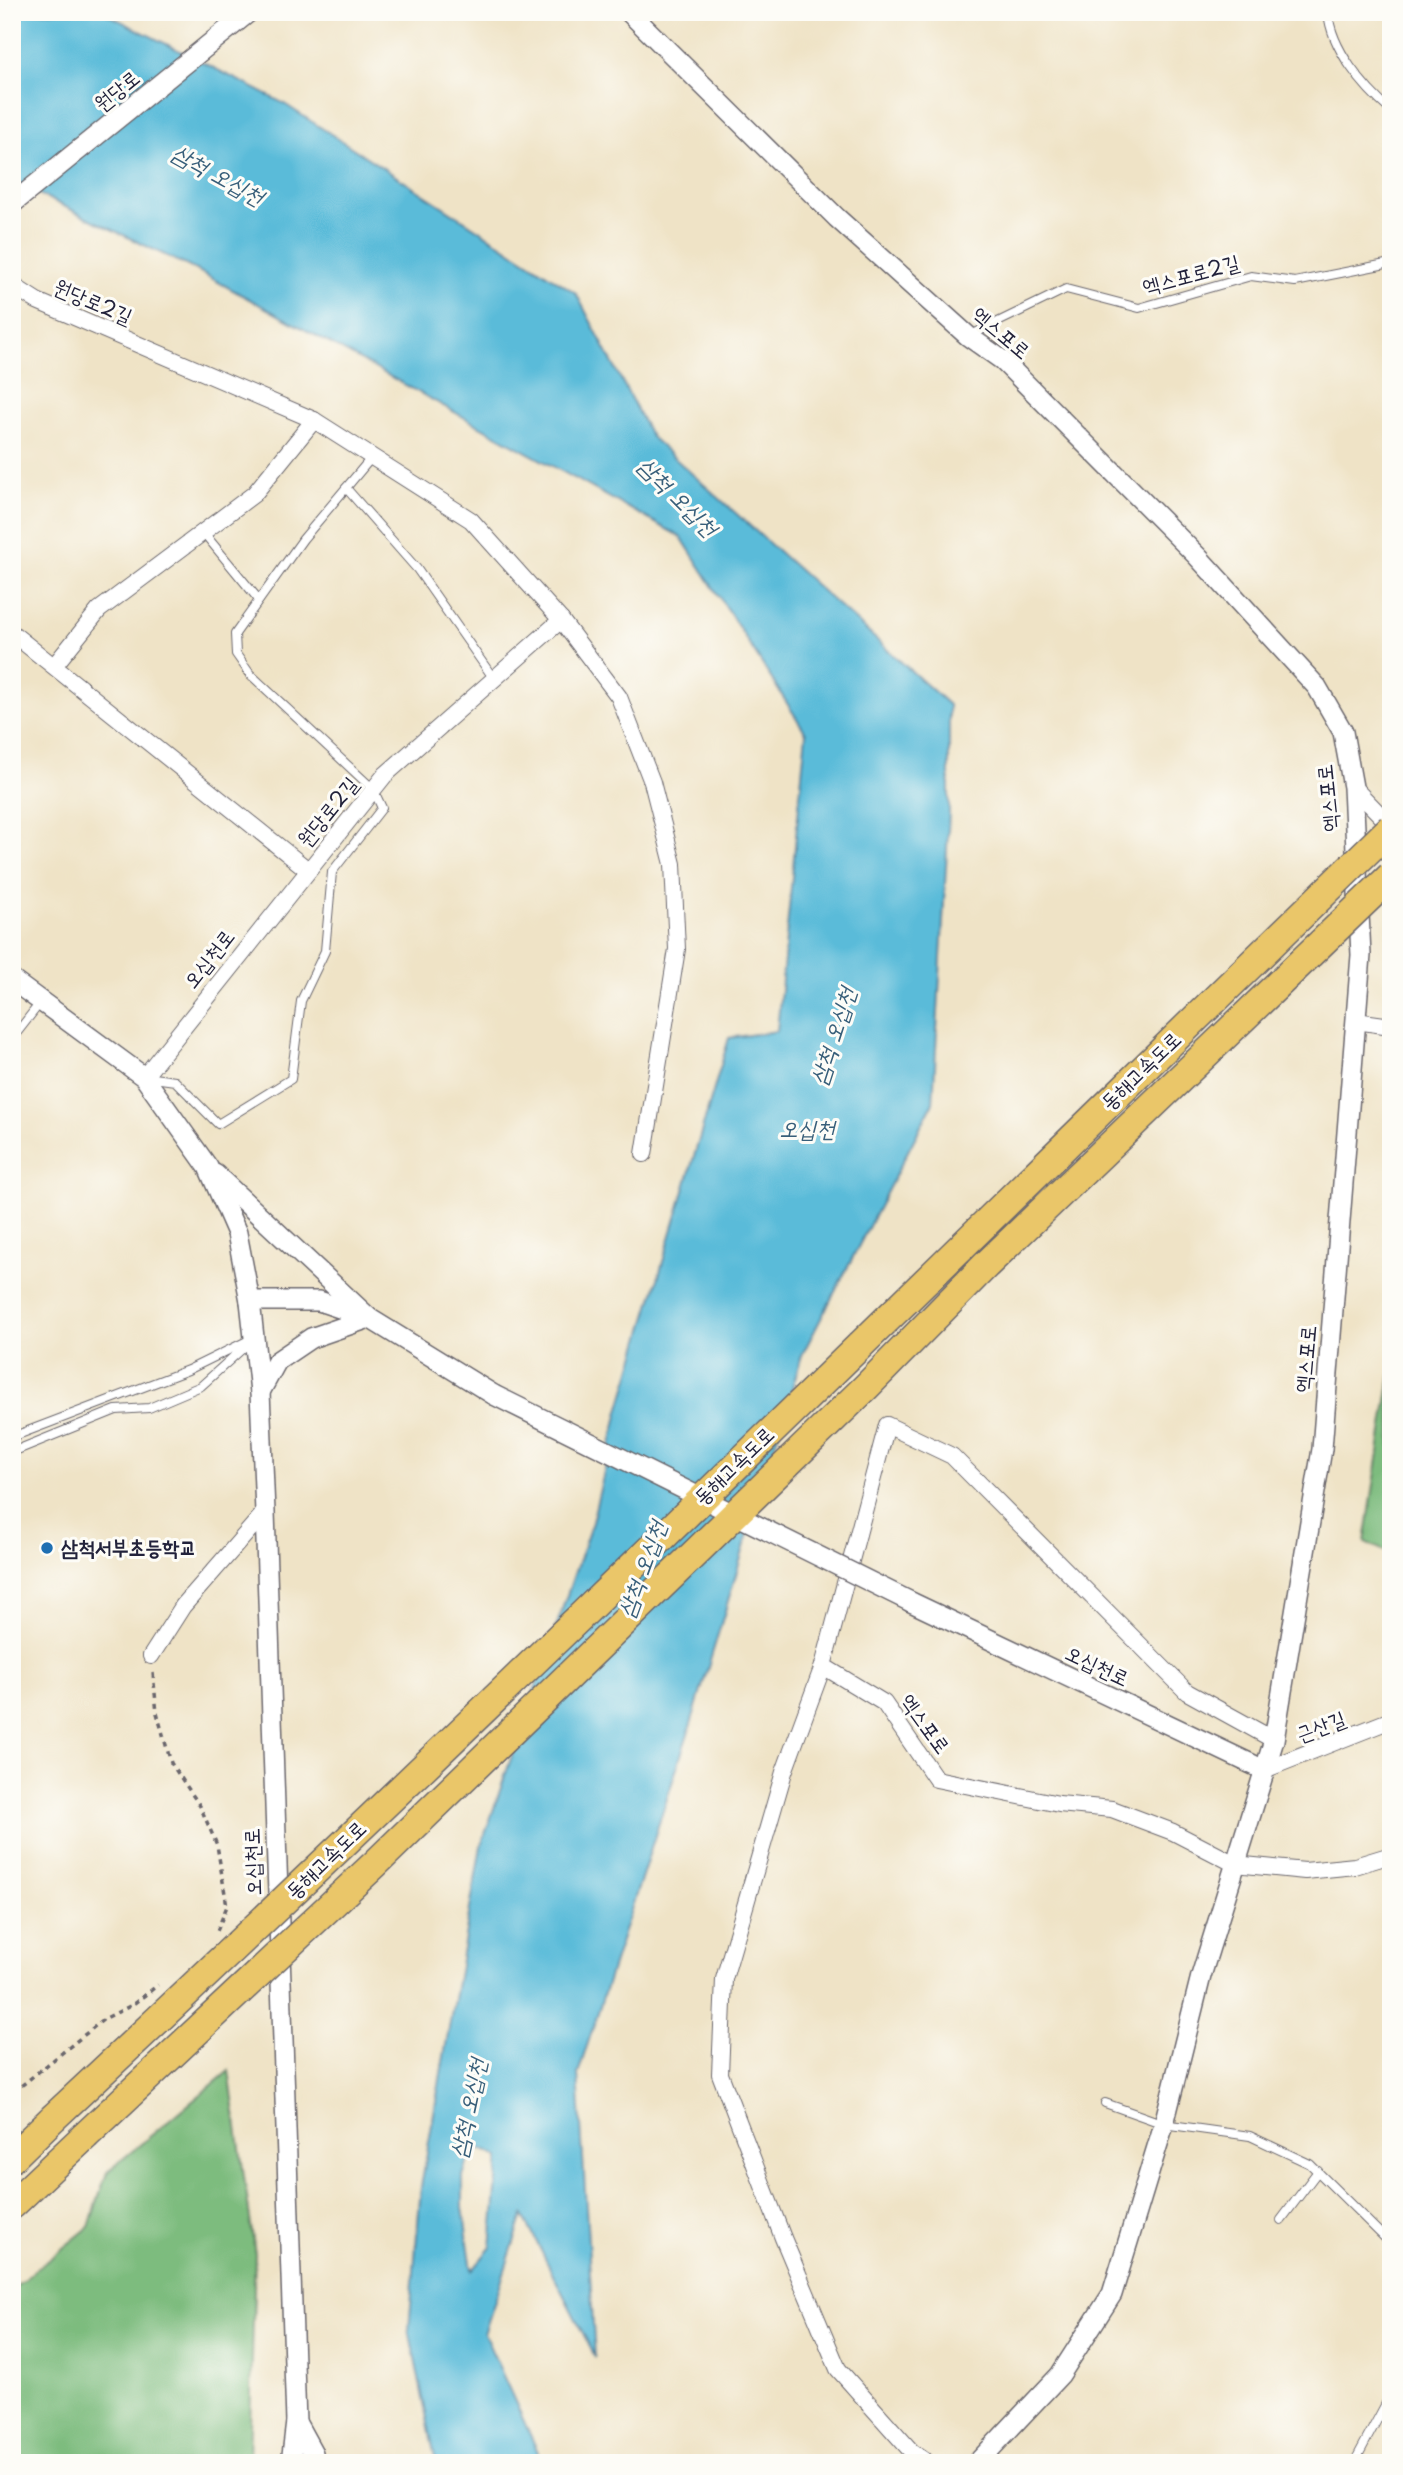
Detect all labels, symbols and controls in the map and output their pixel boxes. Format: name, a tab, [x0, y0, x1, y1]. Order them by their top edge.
street label: 원당로	[86, 61, 146, 118]
water label: 삼척 오십천	[167, 134, 273, 214]
street label: 엑스포로2길	[1138, 245, 1243, 301]
street label: 원당로2길	[50, 269, 138, 331]
street label: 엑스포로	[966, 297, 1038, 365]
water label: 삼척 오십천	[631, 448, 729, 545]
street label: 엑스포로	[1307, 763, 1345, 833]
street label: 원당로2길	[288, 769, 365, 853]
street label: 오십천로	[174, 921, 241, 994]
water label: 삼척 오십천	[799, 980, 864, 1089]
street label: 동해고속도로	[1092, 1023, 1187, 1116]
water label: 오십천	[779, 1110, 837, 1145]
street label: 엑스포로	[1285, 1324, 1323, 1394]
street label: 동해고속도로	[685, 1418, 780, 1511]
water label: 삼척 오십천	[607, 1513, 675, 1621]
place label: 삼척서부초등학교	[61, 1530, 196, 1562]
marker: 삼척서부초등학교	[39, 1540, 55, 1556]
street label: 오십천로	[1060, 1635, 1135, 1693]
street label: 엑스포로	[894, 1686, 959, 1760]
street label: 근산길	[1291, 1701, 1350, 1749]
street label: 동해고속도로	[277, 1812, 372, 1905]
street label: 오십천로	[234, 1828, 268, 1896]
water label: 삼척 오십천	[439, 2053, 495, 2160]

